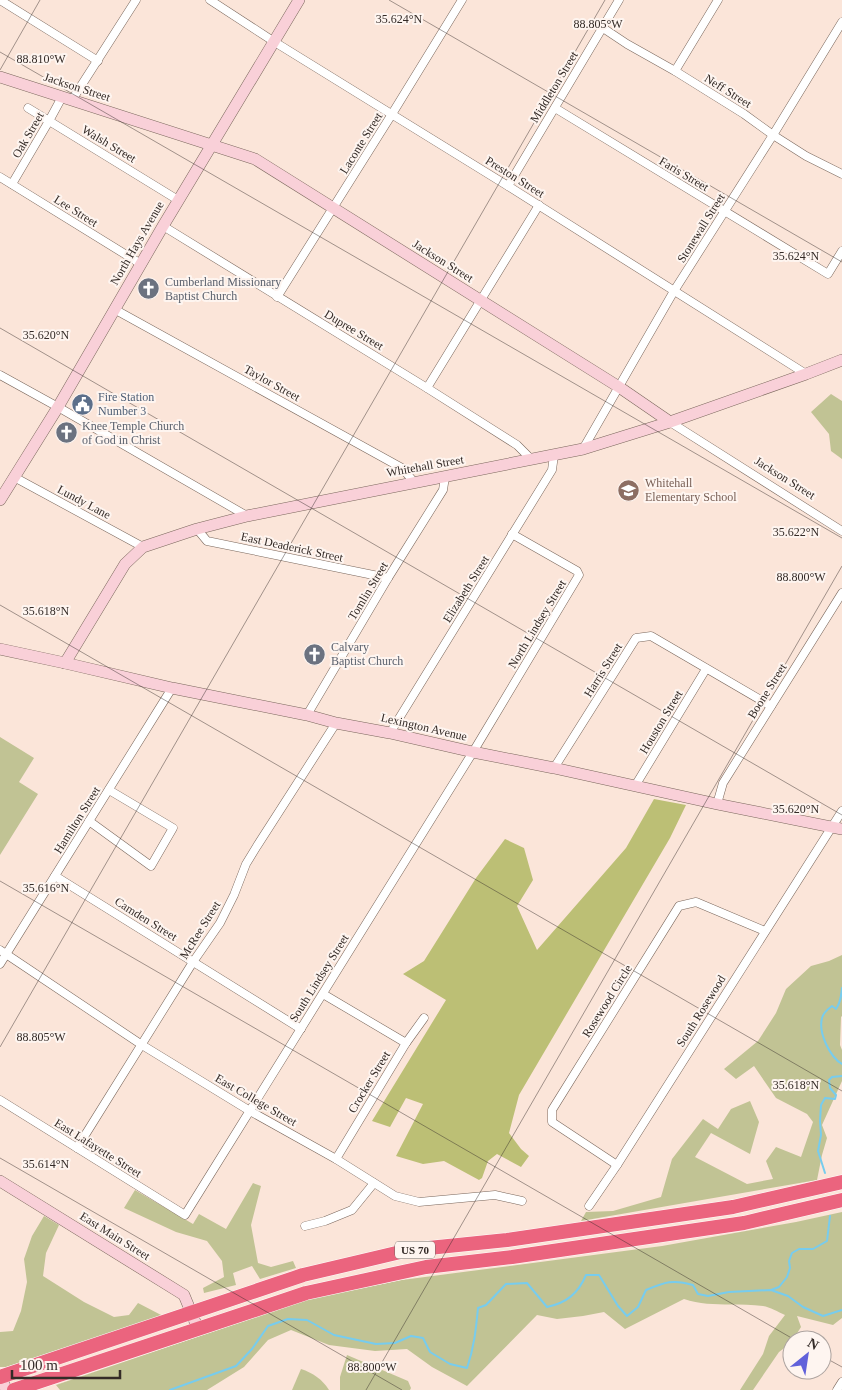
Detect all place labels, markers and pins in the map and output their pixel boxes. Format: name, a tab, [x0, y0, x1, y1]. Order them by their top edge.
place label: Cumberland Missionary Baptist Church	[165, 275, 281, 303]
church icon: Cumberland Missionary Baptist Church	[137, 277, 161, 301]
place label: Fire Station Number 3	[98, 390, 154, 418]
public building icon: Fire Station Number 3	[70, 392, 94, 416]
place label: Knee Temple Church of God in Christ	[82, 419, 184, 447]
church icon: Knee Temple Church of God in Christ	[54, 421, 78, 445]
place label: Whitehall Elementary School	[645, 476, 737, 504]
school or university icon: Whitehall Elementary School	[617, 478, 641, 502]
place label: Calvary Baptist Church	[331, 640, 403, 668]
church icon: Calvary Baptist Church	[303, 642, 327, 666]

